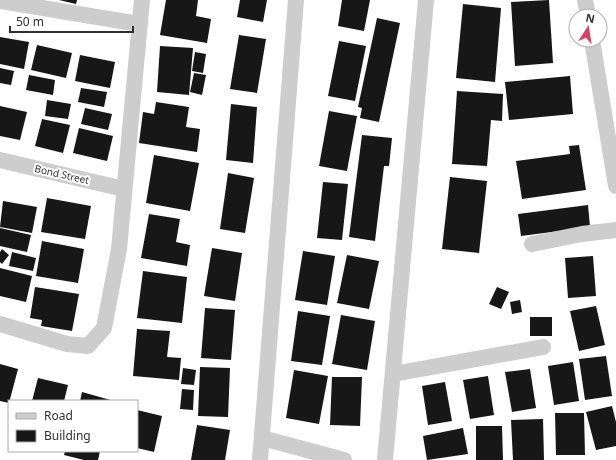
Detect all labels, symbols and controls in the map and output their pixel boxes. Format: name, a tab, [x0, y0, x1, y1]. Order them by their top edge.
scale bar	[10, 8, 133, 34]
north arrow	[568, 8, 608, 48]
text: N	[584, 9, 596, 26]
text: 50 m	[16, 13, 44, 30]
street label: Bond Street	[33, 161, 91, 187]
legend	[8, 400, 138, 452]
text: Road	[44, 407, 73, 424]
text: Building	[44, 427, 91, 444]

